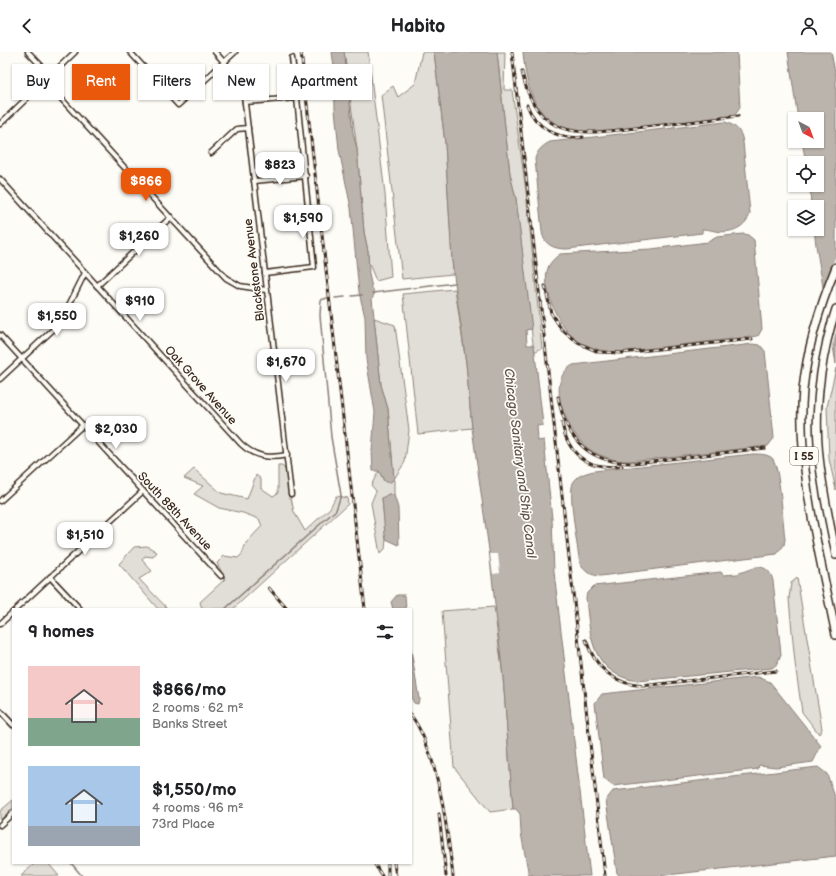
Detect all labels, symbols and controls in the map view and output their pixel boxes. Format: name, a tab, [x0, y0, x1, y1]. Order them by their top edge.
icon: back	[16, 15, 38, 37]
icon: person	[798, 15, 820, 37]
text: Habito	[391, 16, 445, 37]
chip: Buy	[12, 64, 64, 100]
chip: Rent	[72, 64, 130, 100]
chip: Filters	[138, 64, 205, 100]
chip: New	[213, 64, 269, 100]
chip: Apartment	[277, 64, 372, 100]
north arrow	[788, 112, 824, 148]
map controls	[788, 112, 824, 236]
pin: $823	[256, 152, 304, 186]
button: locate	[788, 156, 824, 192]
text: $823	[264, 157, 296, 173]
pin: $866	[122, 168, 170, 202]
text: $866	[130, 173, 162, 189]
button: layers	[788, 200, 824, 236]
pin: $1,590	[270, 205, 336, 239]
text: $1,590	[283, 210, 323, 226]
street label: Blackstone Avenue	[241, 218, 268, 322]
pin: $1,260	[106, 223, 172, 257]
text: $1,260	[119, 228, 159, 244]
pin: $910	[116, 288, 164, 322]
text: $910	[125, 293, 155, 309]
pin: $1,550	[24, 303, 90, 337]
text: $1,550	[37, 308, 77, 324]
street label: Oak Grove Avenue	[161, 343, 240, 428]
pin: $1,670	[253, 349, 319, 383]
text: $1,670	[266, 354, 306, 370]
water label: Chicago Sanitary and Ship Canal	[500, 367, 540, 560]
pin: $2,030	[83, 416, 149, 450]
text: $2,030	[94, 421, 138, 437]
road number: I 55	[790, 447, 818, 465]
street label: South 88th Avenue	[134, 469, 215, 554]
pin: $1,510	[52, 522, 118, 556]
text: $1,510	[66, 527, 104, 543]
icon: filters	[374, 621, 396, 643]
text: 9 homes	[28, 622, 94, 642]
text: $866/mo	[152, 680, 226, 700]
icon: home	[60, 682, 108, 730]
text: 2 rooms · 62 m²	[152, 700, 244, 716]
text: Banks Street	[152, 716, 227, 732]
text: $1,550/mo	[152, 780, 237, 800]
icon: home	[60, 782, 108, 830]
text: 4 rooms · 96 m²	[152, 800, 244, 816]
text: 73rd Place	[152, 816, 215, 832]

